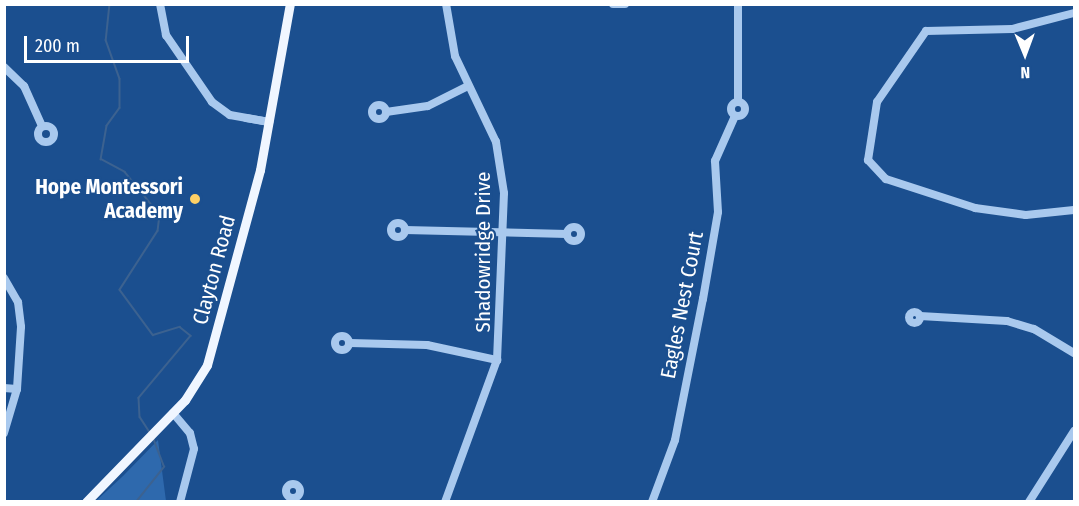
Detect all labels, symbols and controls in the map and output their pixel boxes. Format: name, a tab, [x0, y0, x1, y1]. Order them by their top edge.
scale bar	[27, 24, 192, 62]
north arrow	[995, 24, 1055, 84]
text: 200 m	[35, 35, 80, 57]
text: N	[1020, 63, 1030, 82]
street label: Shadowridge Drive	[470, 171, 496, 333]
place label: Hope Montessori Academy	[35, 174, 183, 224]
marker: Hope Montessori Academy	[188, 192, 202, 206]
street label: Clayton Road	[187, 212, 241, 328]
street label: Eagles Nest Court	[655, 229, 709, 381]

